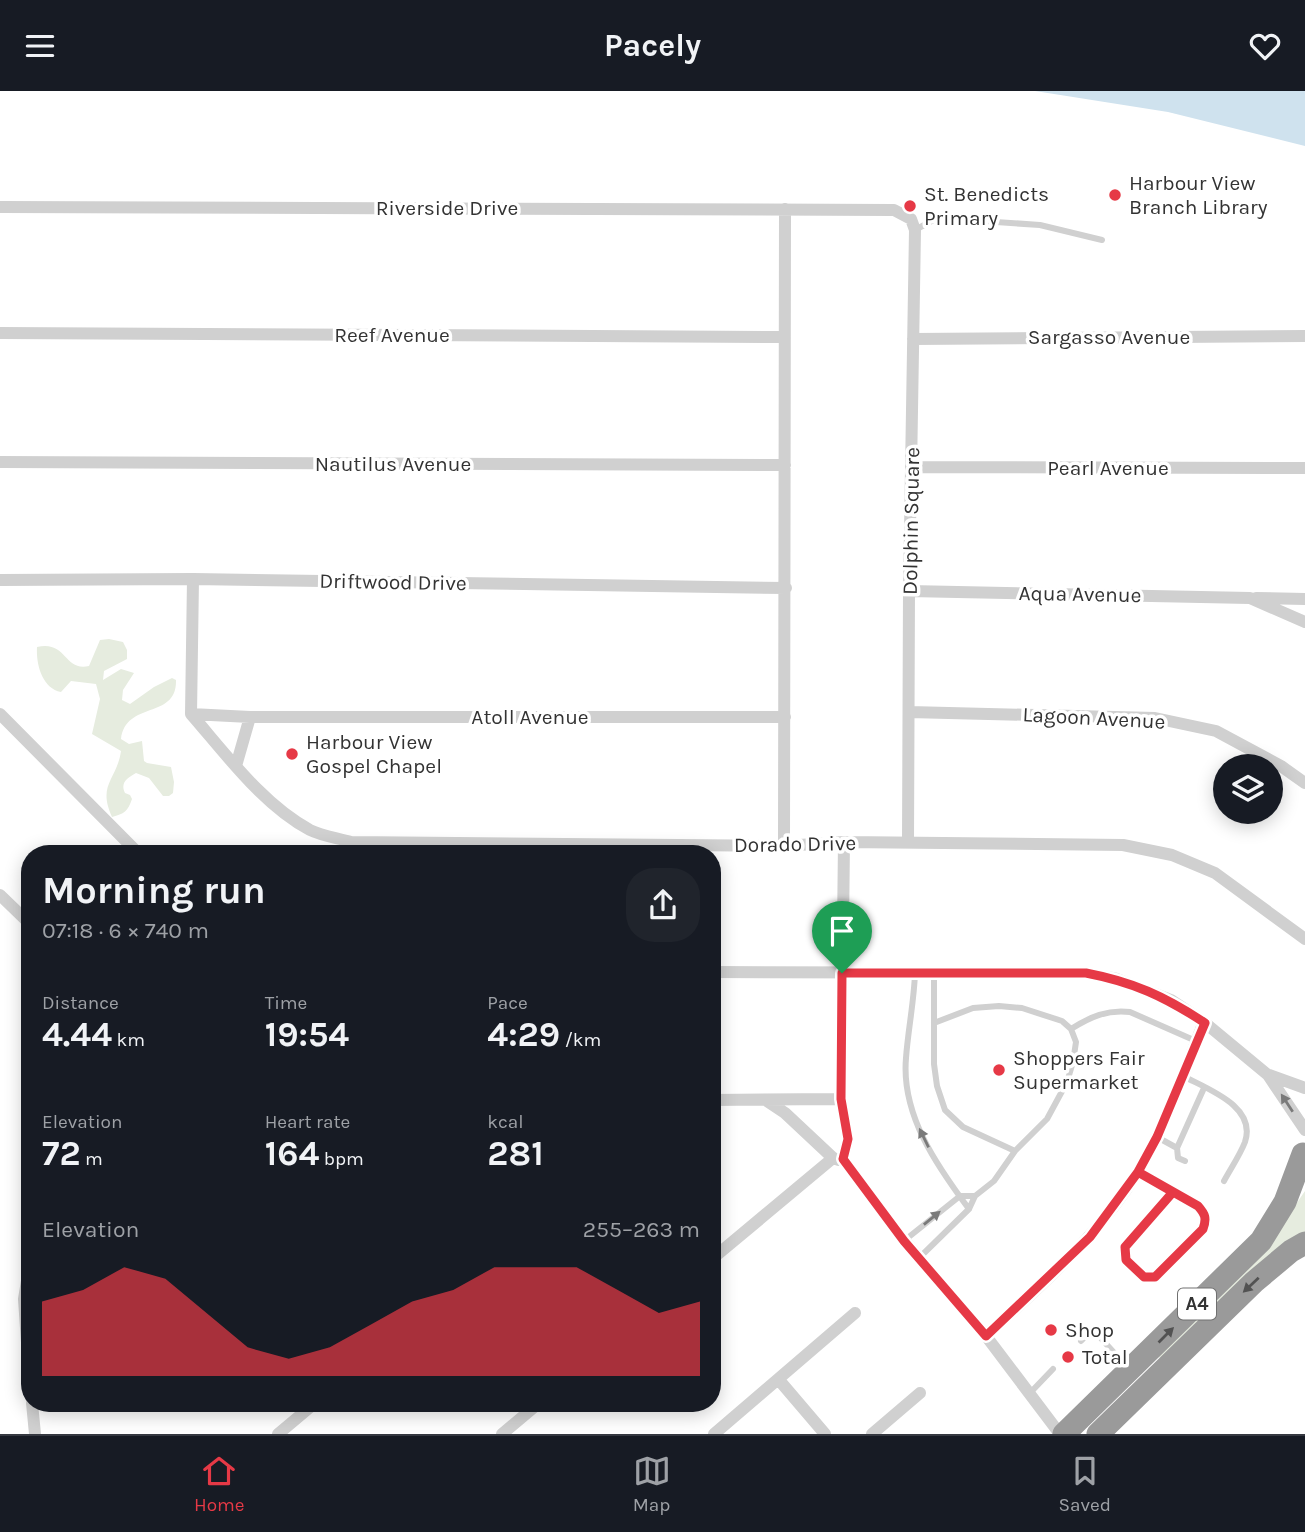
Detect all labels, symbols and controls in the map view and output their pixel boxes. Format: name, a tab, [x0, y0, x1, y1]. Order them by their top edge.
icon: menu	[21, 27, 59, 65]
text: Pacely	[604, 27, 701, 64]
icon: heart	[1246, 27, 1284, 65]
place label: Harbour View Branch Library	[1129, 171, 1268, 219]
place label: St. Benedicts Primary	[924, 182, 1049, 230]
marker: Harbour View Branch Library	[1107, 187, 1123, 203]
street label: Riverside Drive	[376, 196, 518, 220]
marker: St. Benedicts Primary	[902, 198, 918, 214]
street label: Reef Avenue	[334, 323, 450, 347]
street label: Sargasso Avenue	[1028, 325, 1190, 349]
street label: Dolphin Square	[898, 447, 924, 595]
street label: Nautilus Avenue	[315, 452, 471, 476]
street label: Pearl Avenue	[1047, 456, 1169, 480]
street label: Driftwood Drive	[319, 569, 467, 595]
street label: Aqua Avenue	[1018, 581, 1142, 607]
street label: Lagoon Avenue	[1022, 702, 1166, 734]
street label: Atoll Avenue	[471, 705, 589, 729]
place label: Harbour View Gospel Chapel	[306, 730, 442, 778]
marker: Harbour View Gospel Chapel	[284, 746, 300, 762]
map controls	[1213, 754, 1283, 824]
button: layers	[1213, 754, 1283, 824]
street label: Dorado Drive	[734, 831, 856, 857]
text: Morning run	[42, 868, 266, 913]
button: share	[626, 868, 700, 942]
pin	[812, 901, 872, 973]
icon: arrive	[823, 912, 861, 950]
text: 07:18 · 6 × 740 m	[42, 917, 209, 944]
text: Distance	[42, 992, 119, 1014]
text: Time	[265, 992, 307, 1014]
text: Pace	[487, 992, 528, 1014]
text: 4.44	[42, 1014, 112, 1055]
text: 19:54	[265, 1014, 349, 1055]
text: 4:29	[487, 1014, 560, 1055]
text: km	[112, 1029, 145, 1051]
text: /km	[560, 1029, 601, 1051]
place label: Shoppers Fair Supermarket	[1013, 1046, 1145, 1094]
marker: Shoppers Fair Supermarket	[991, 1062, 1007, 1078]
one-way arrow	[1280, 1093, 1293, 1112]
text: Elevation	[42, 1111, 122, 1133]
text: Heart rate	[265, 1111, 350, 1133]
text: kcal	[487, 1111, 524, 1133]
one-way arrow	[918, 1128, 930, 1148]
text: 72	[42, 1133, 81, 1174]
text: 164	[265, 1133, 319, 1174]
text: 281	[487, 1133, 544, 1174]
text: m	[81, 1148, 103, 1170]
text: bpm	[319, 1148, 364, 1170]
one-way arrow	[923, 1212, 941, 1226]
text: Elevation	[42, 1216, 139, 1243]
text: 255–263 m	[583, 1216, 700, 1243]
one-way arrow	[1242, 1277, 1260, 1293]
road number: A4	[1178, 1289, 1216, 1319]
place label: Shop	[1065, 1318, 1114, 1342]
marker: Shop	[1043, 1322, 1059, 1338]
one-way arrow	[1157, 1327, 1174, 1344]
place label: Total	[1082, 1345, 1128, 1369]
marker: Total	[1060, 1349, 1076, 1365]
tab: Home	[194, 1452, 245, 1516]
tab: Map	[633, 1452, 671, 1516]
tab: Saved	[1059, 1452, 1111, 1516]

